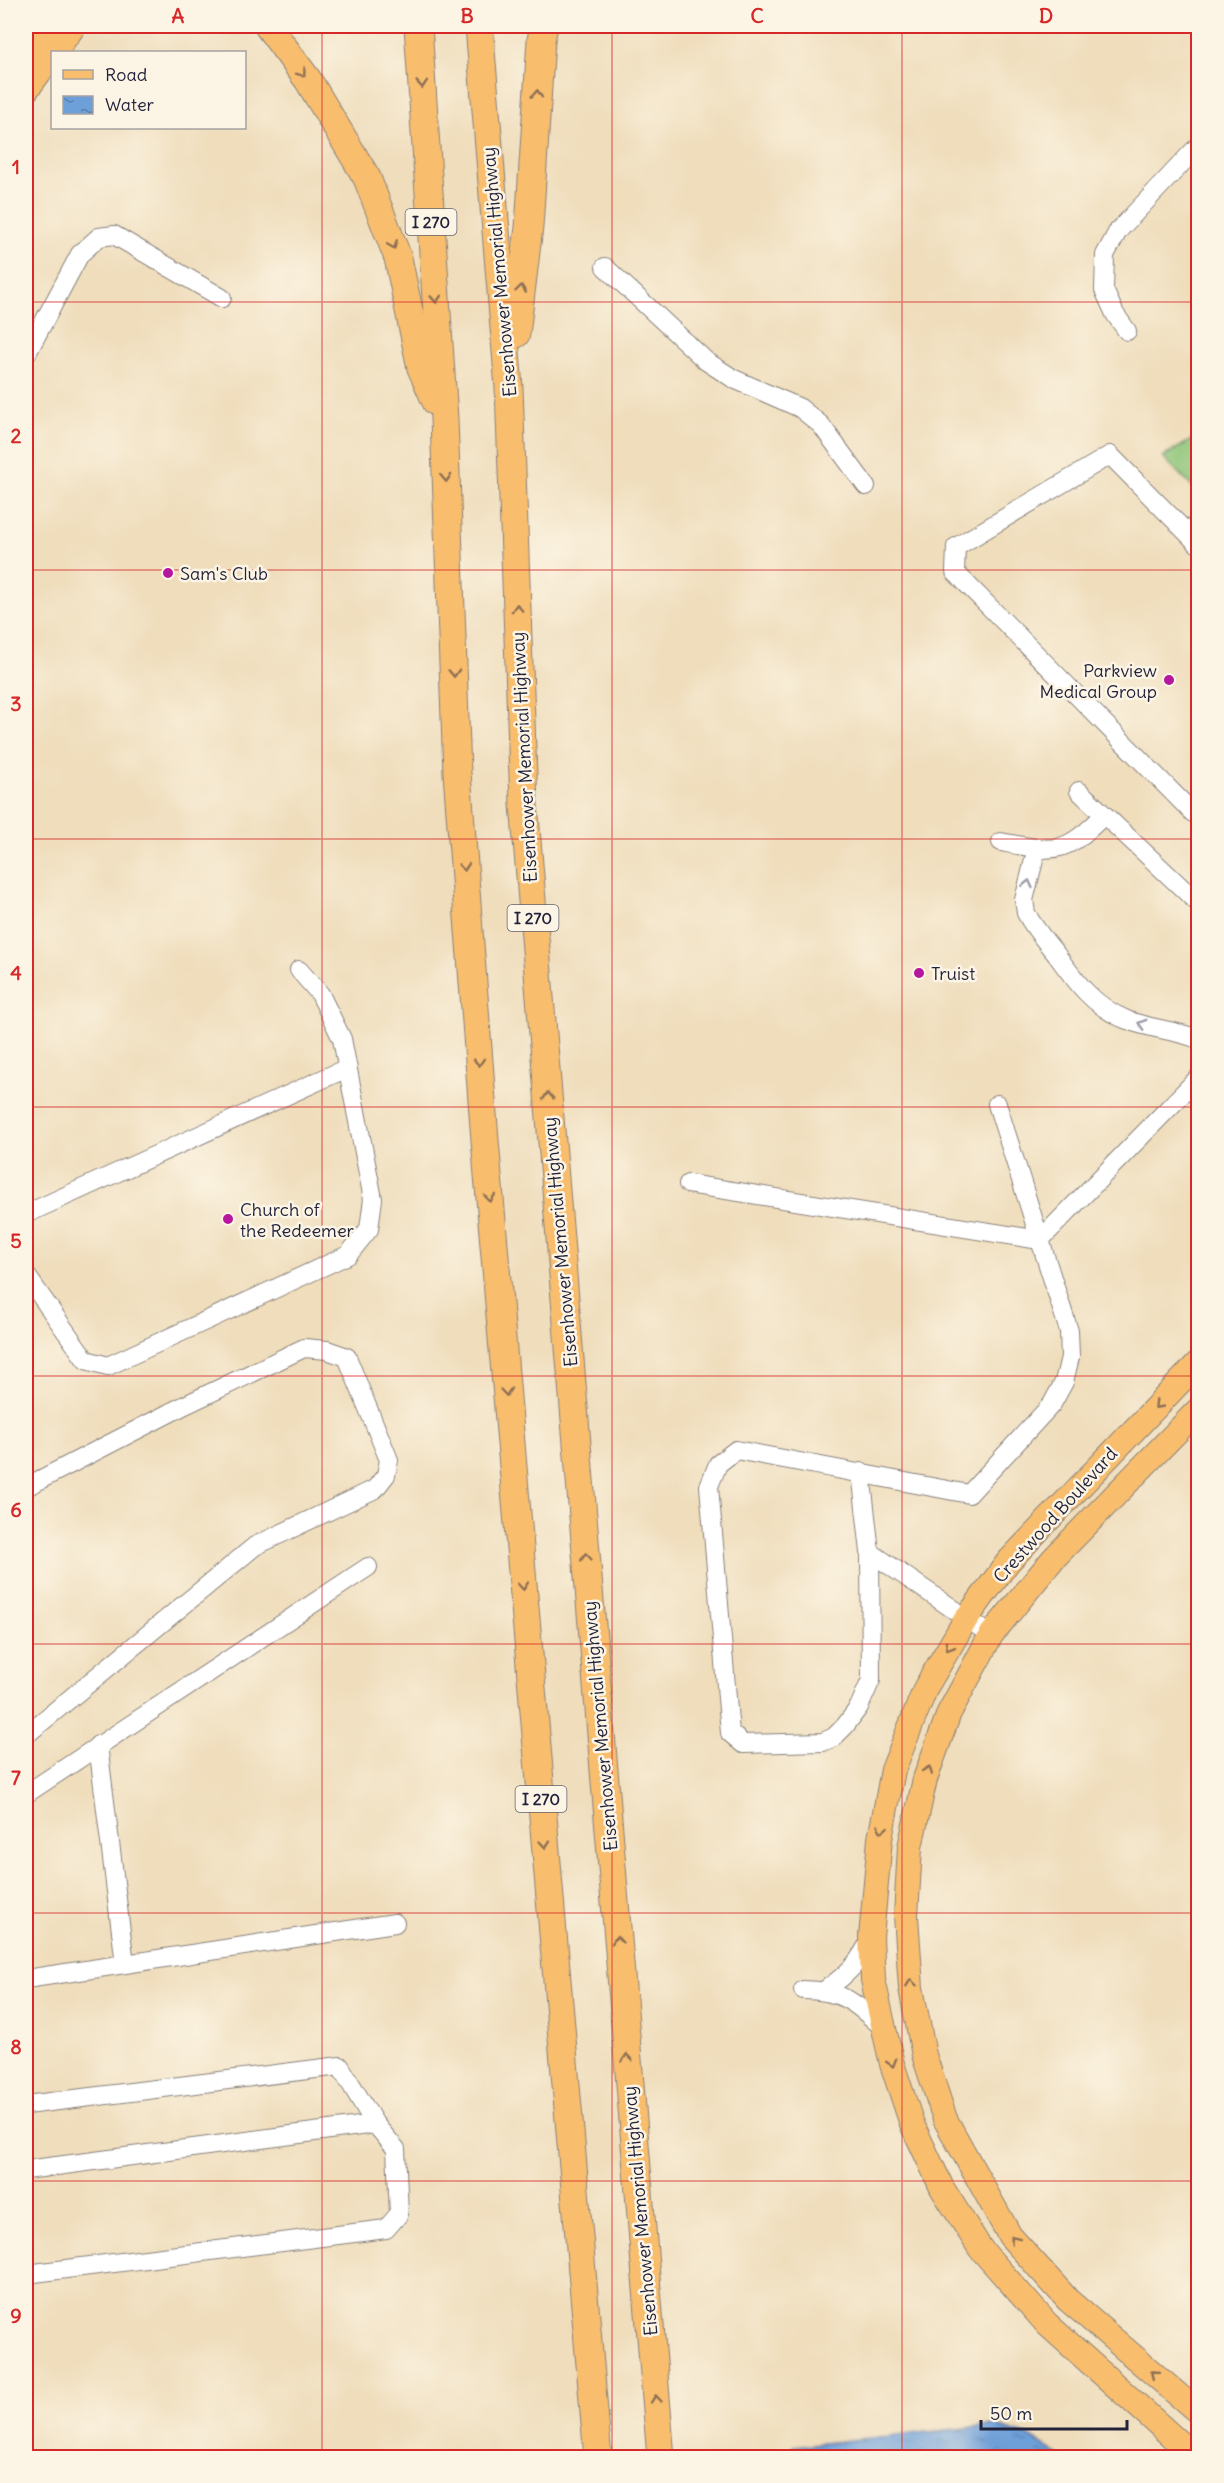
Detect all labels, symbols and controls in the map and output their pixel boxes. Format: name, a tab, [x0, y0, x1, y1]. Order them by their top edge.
text: A	[172, 3, 185, 28]
text: B	[460, 3, 474, 28]
text: C	[750, 3, 764, 28]
text: D	[1039, 3, 1053, 28]
legend	[51, 51, 246, 129]
text: Road	[105, 63, 148, 86]
one-way arrow	[295, 66, 306, 77]
one-way arrow	[415, 79, 428, 88]
one-way arrow	[531, 90, 544, 99]
text: Water	[105, 93, 155, 116]
street label: Eisenhower Memorial Highway	[477, 146, 521, 398]
text: 1	[12, 154, 20, 179]
road number: I 270	[406, 209, 456, 235]
one-way arrow	[386, 239, 398, 250]
one-way arrow	[515, 284, 527, 293]
one-way arrow	[429, 295, 442, 304]
text: 2	[11, 423, 22, 448]
one-way arrow	[440, 473, 453, 482]
place label: Sam's Club	[180, 562, 268, 585]
marker: Sam's Club	[161, 566, 175, 580]
one-way arrow	[511, 604, 523, 613]
street label: Eisenhower Memorial Highway	[506, 631, 542, 883]
place label: Parkview Medical Group	[1040, 659, 1157, 703]
one-way arrow	[447, 668, 460, 677]
marker: Parkview Medical Group	[1162, 673, 1176, 687]
text: 3	[10, 691, 22, 716]
one-way arrow	[458, 863, 471, 872]
one-way arrow	[1021, 880, 1034, 890]
road number: I 270	[508, 905, 558, 931]
text: 4	[10, 960, 22, 985]
place label: Truist	[931, 962, 975, 985]
marker: Truist	[912, 966, 926, 980]
one-way arrow	[1137, 1019, 1147, 1032]
one-way arrow	[472, 1057, 485, 1066]
one-way arrow	[542, 1091, 555, 1101]
street label: Eisenhower Memorial Highway	[538, 1116, 582, 1368]
one-way arrow	[483, 1193, 496, 1202]
place label: Church of the Redeemer	[240, 1198, 355, 1242]
marker: Church of the Redeemer	[221, 1212, 235, 1226]
text: 5	[10, 1228, 22, 1253]
one-way arrow	[499, 1388, 512, 1397]
one-way arrow	[1154, 1397, 1165, 1408]
street label: Crestwood Boulevard	[988, 1442, 1122, 1588]
text: 6	[10, 1497, 22, 1522]
one-way arrow	[580, 1553, 593, 1562]
one-way arrow	[516, 1582, 529, 1591]
street label: Eisenhower Memorial Highway	[578, 1600, 622, 1852]
one-way arrow	[945, 1641, 957, 1651]
text: 7	[11, 1765, 21, 1790]
one-way arrow	[921, 1765, 934, 1775]
road number: I 270	[516, 1786, 566, 1812]
one-way arrow	[876, 1823, 889, 1833]
one-way arrow	[538, 1839, 551, 1848]
one-way arrow	[611, 1936, 624, 1945]
one-way arrow	[905, 1978, 918, 1988]
text: 8	[10, 2034, 22, 2059]
one-way arrow	[621, 2054, 634, 2063]
one-way arrow	[885, 2057, 897, 2068]
street label: Eisenhower Memorial Highway	[618, 2085, 662, 2337]
one-way arrow	[1010, 2235, 1021, 2246]
text: 9	[10, 2303, 22, 2328]
one-way arrow	[1150, 2370, 1161, 2381]
scale bar	[981, 2393, 1126, 2431]
one-way arrow	[650, 2395, 663, 2404]
text: 50 m	[990, 2402, 1032, 2425]

